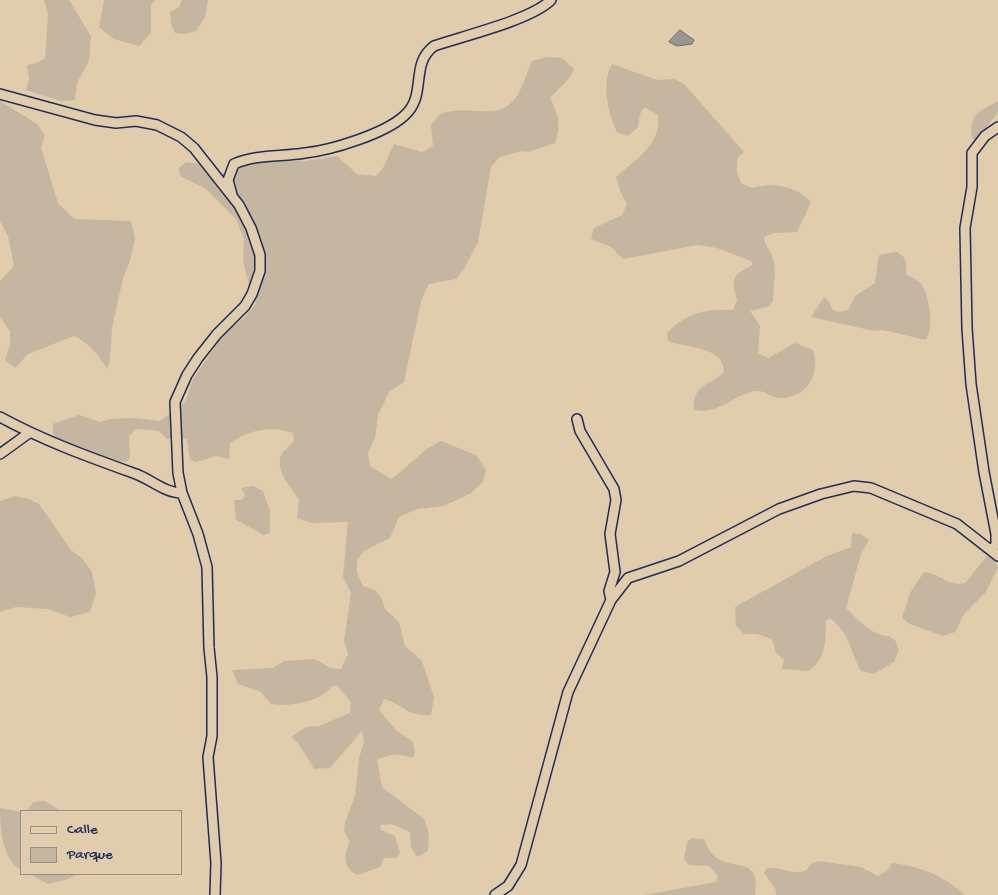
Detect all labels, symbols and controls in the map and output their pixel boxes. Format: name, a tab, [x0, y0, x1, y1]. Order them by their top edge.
legend	[20, 810, 182, 875]
text: Calle	[67, 821, 98, 839]
text: Parque	[67, 846, 113, 864]

